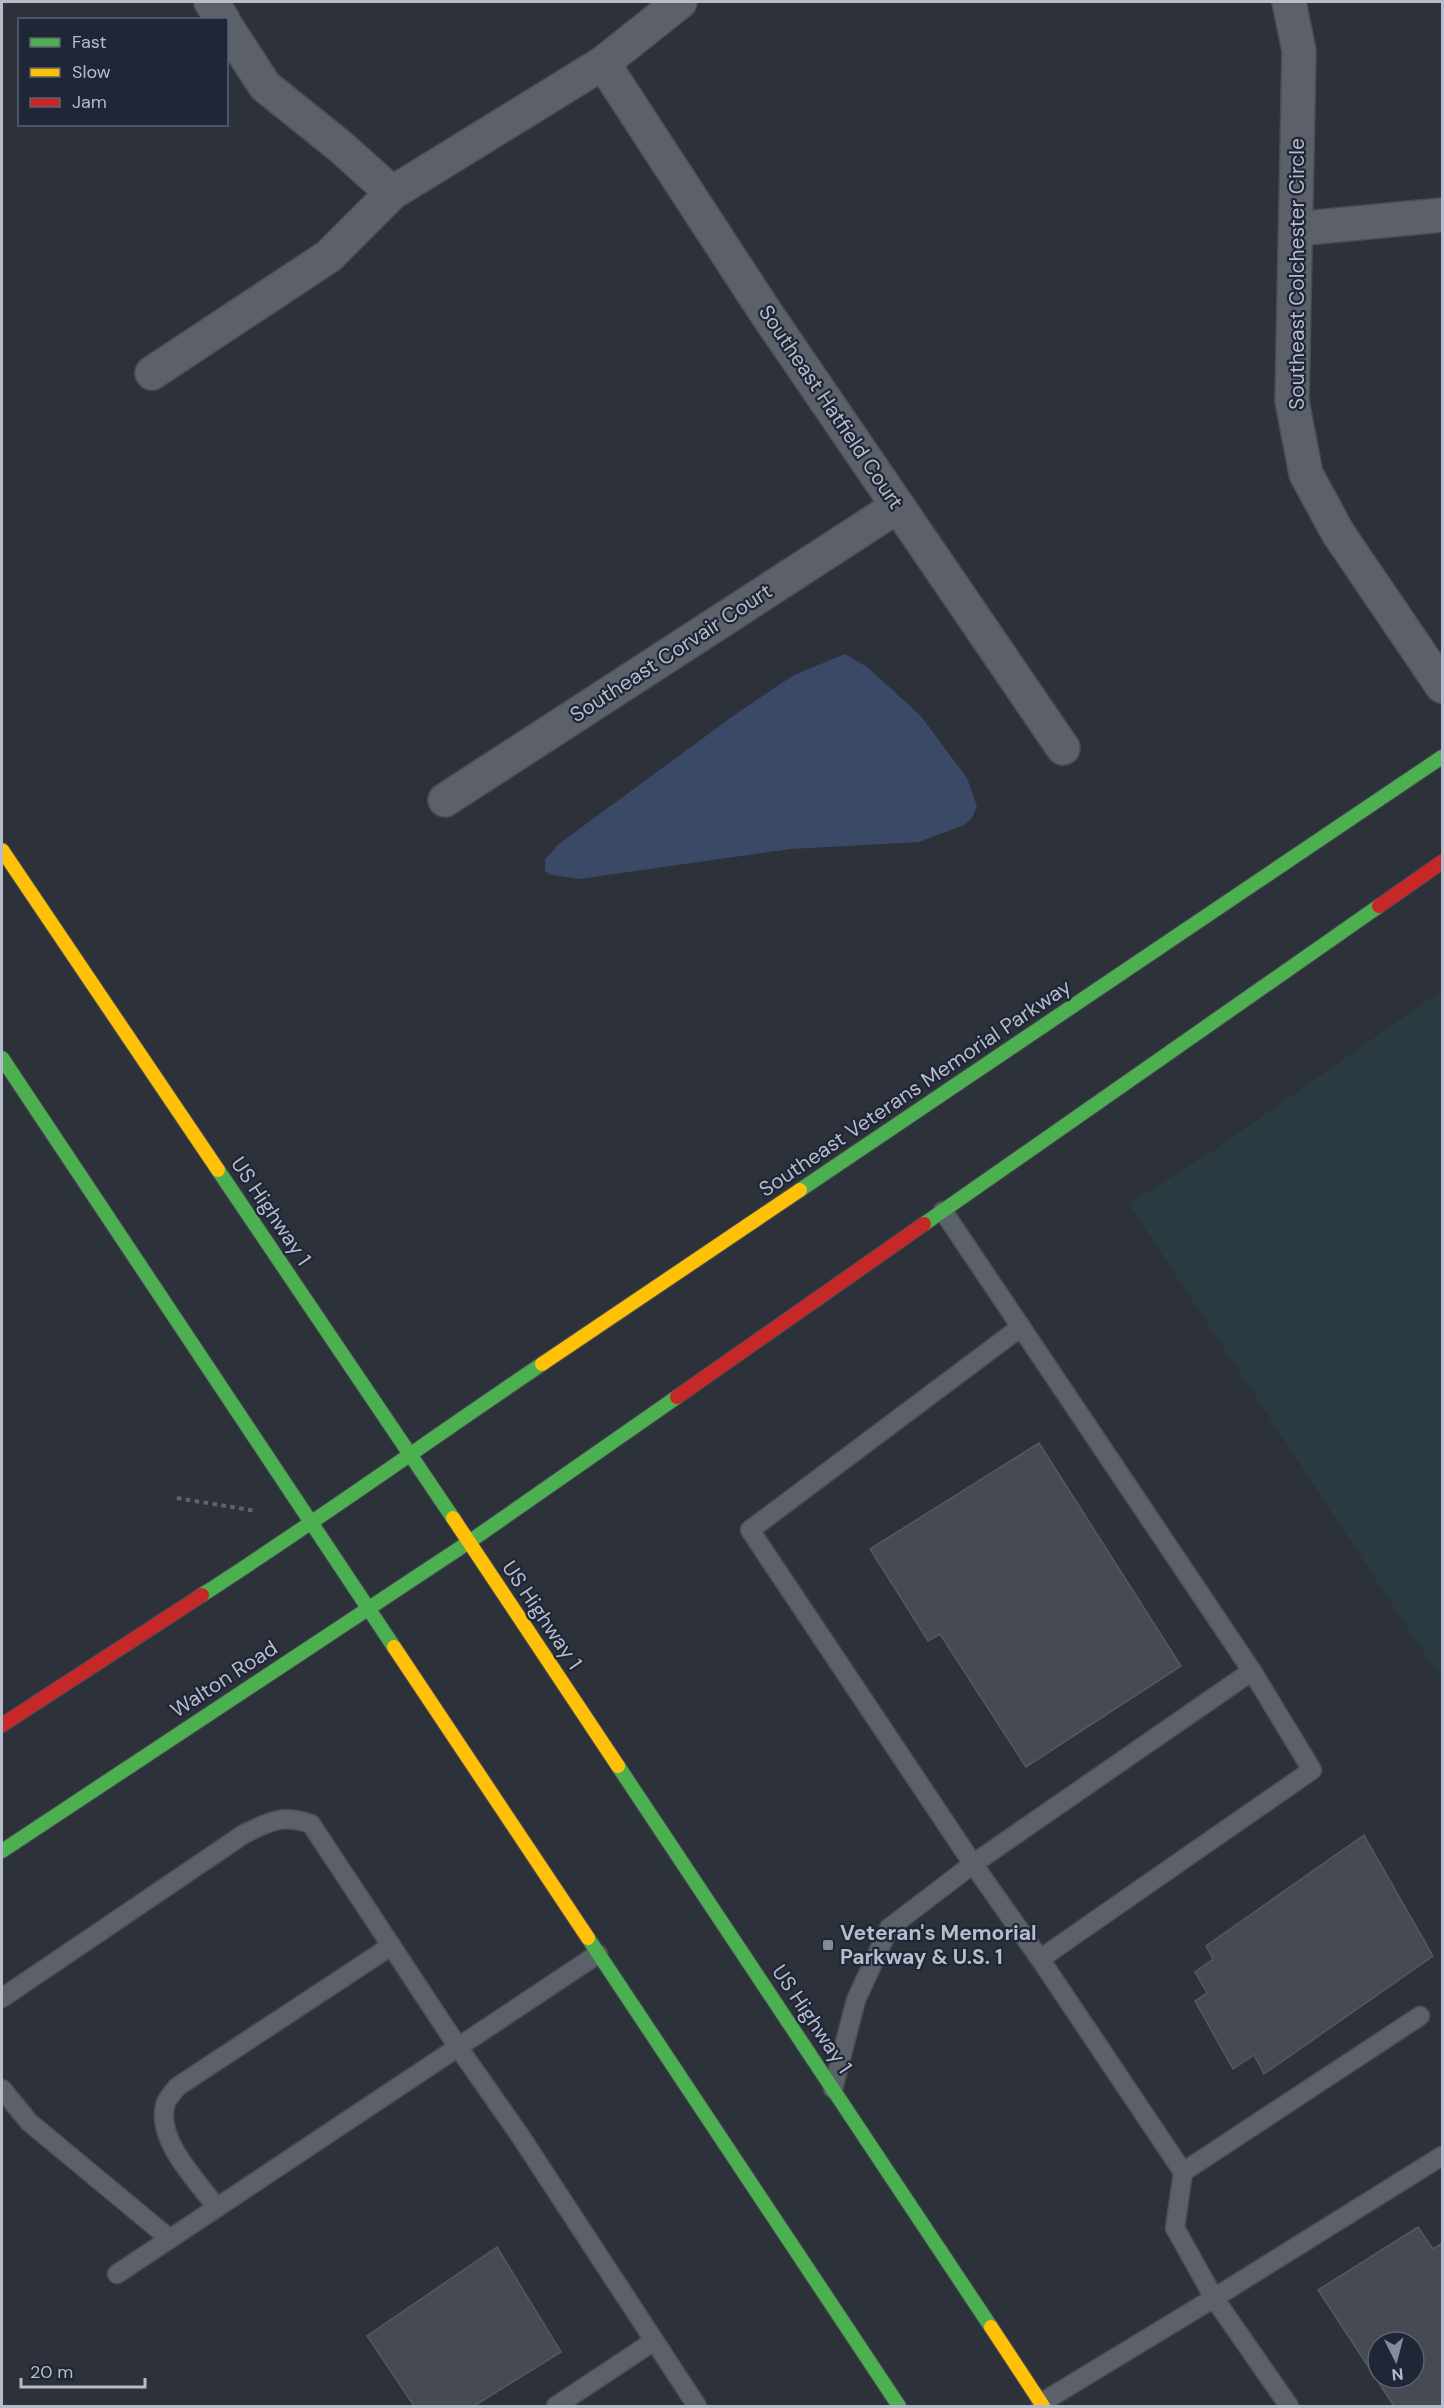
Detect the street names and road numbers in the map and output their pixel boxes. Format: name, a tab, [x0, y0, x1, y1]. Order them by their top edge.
street label: Southeast Colchester Circle	[1283, 138, 1311, 410]
street label: Southeast Hatfield Court	[752, 299, 910, 515]
street label: Southeast Corvair Court	[565, 577, 777, 729]
street label: Southeast Veterans Memorial Parkway	[753, 973, 1077, 1203]
street label: US Highway 1	[224, 1151, 318, 1271]
street label: US Highway 1	[495, 1555, 589, 1675]
street label: Walton Road	[165, 1634, 283, 1724]
street label: US Highway 1	[765, 1959, 859, 2079]

